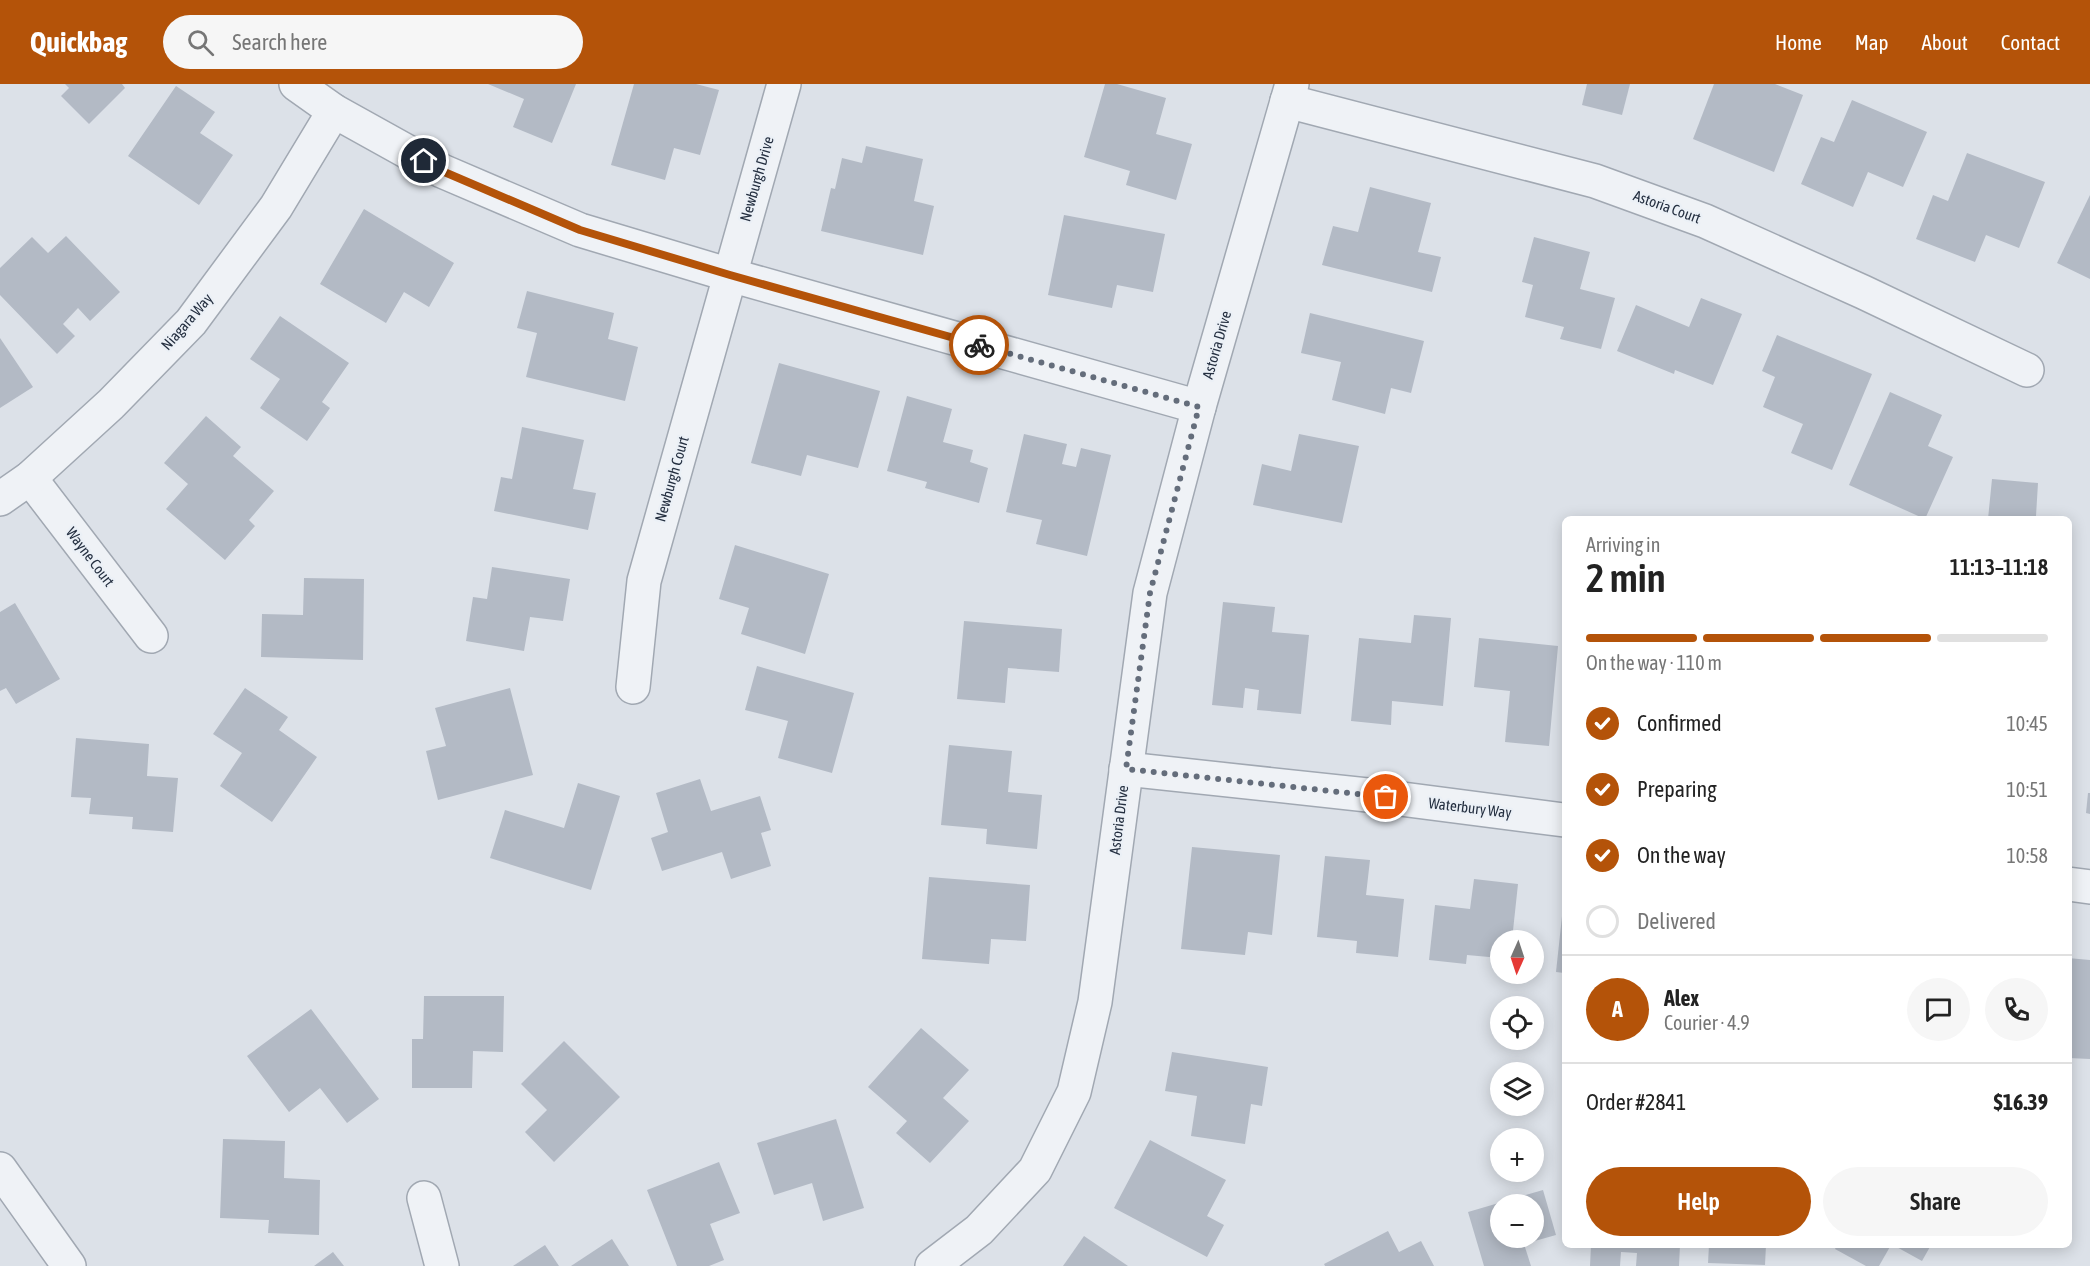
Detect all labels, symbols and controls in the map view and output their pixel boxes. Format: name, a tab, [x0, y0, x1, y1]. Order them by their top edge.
search box	[163, 15, 583, 69]
text: Quickbag	[30, 26, 127, 58]
icon: search	[184, 26, 217, 59]
text: Search here	[232, 29, 327, 55]
text: Home	[1775, 30, 1822, 54]
text: Map	[1855, 30, 1889, 54]
text: About	[1922, 30, 1968, 54]
text: Contact	[2001, 30, 2060, 54]
street label: Newburgh Drive	[736, 134, 777, 223]
pin	[398, 135, 449, 186]
icon: home	[407, 144, 440, 177]
street label: Astoria Court	[1631, 186, 1703, 227]
street label: Niagara Way	[158, 290, 216, 353]
street label: Astoria Drive	[1199, 309, 1234, 381]
courier	[949, 315, 1009, 375]
icon: bike	[963, 329, 996, 362]
street label: Newburgh Court	[651, 434, 692, 524]
street label: Wayne Court	[63, 524, 118, 590]
text: Arriving in	[1586, 533, 1660, 556]
text: 11:13–11:18	[1950, 554, 2048, 580]
text: 2 min	[1586, 556, 1666, 600]
text: On the way · 110 m	[1586, 651, 1722, 674]
icon: check	[1586, 707, 1619, 740]
text: Confirmed	[1637, 710, 1722, 736]
text: 10:45	[2006, 712, 2048, 735]
pin	[1360, 771, 1411, 822]
icon: check	[1586, 773, 1619, 806]
text: Preparing	[1637, 776, 1717, 802]
text: 10:51	[2006, 778, 2048, 801]
icon: bag	[1369, 780, 1402, 813]
street label: Astoria Drive	[1106, 784, 1131, 856]
street label: Waterbury Way	[1428, 794, 1512, 821]
icon: check	[1586, 839, 1619, 872]
text: On the way	[1637, 842, 1726, 868]
text: 10:58	[2006, 844, 2048, 867]
text: Delivered	[1637, 908, 1716, 934]
north arrow	[1490, 930, 1544, 984]
map controls	[1490, 930, 1544, 1248]
button: chat	[1907, 978, 1970, 1041]
button: phone	[1985, 978, 2048, 1041]
text: Alex	[1664, 985, 1699, 1011]
button: locate	[1490, 996, 1544, 1050]
text: A	[1612, 996, 1623, 1022]
text: Courier · 4.9	[1664, 1011, 1750, 1034]
button: layers	[1490, 1062, 1544, 1116]
text: Order #2841	[1586, 1089, 1686, 1115]
text: $16.39	[1993, 1089, 2048, 1115]
button: +	[1490, 1128, 1544, 1182]
button: Help	[1586, 1167, 1811, 1236]
button: Share	[1823, 1167, 2048, 1236]
button: −	[1490, 1194, 1544, 1248]

